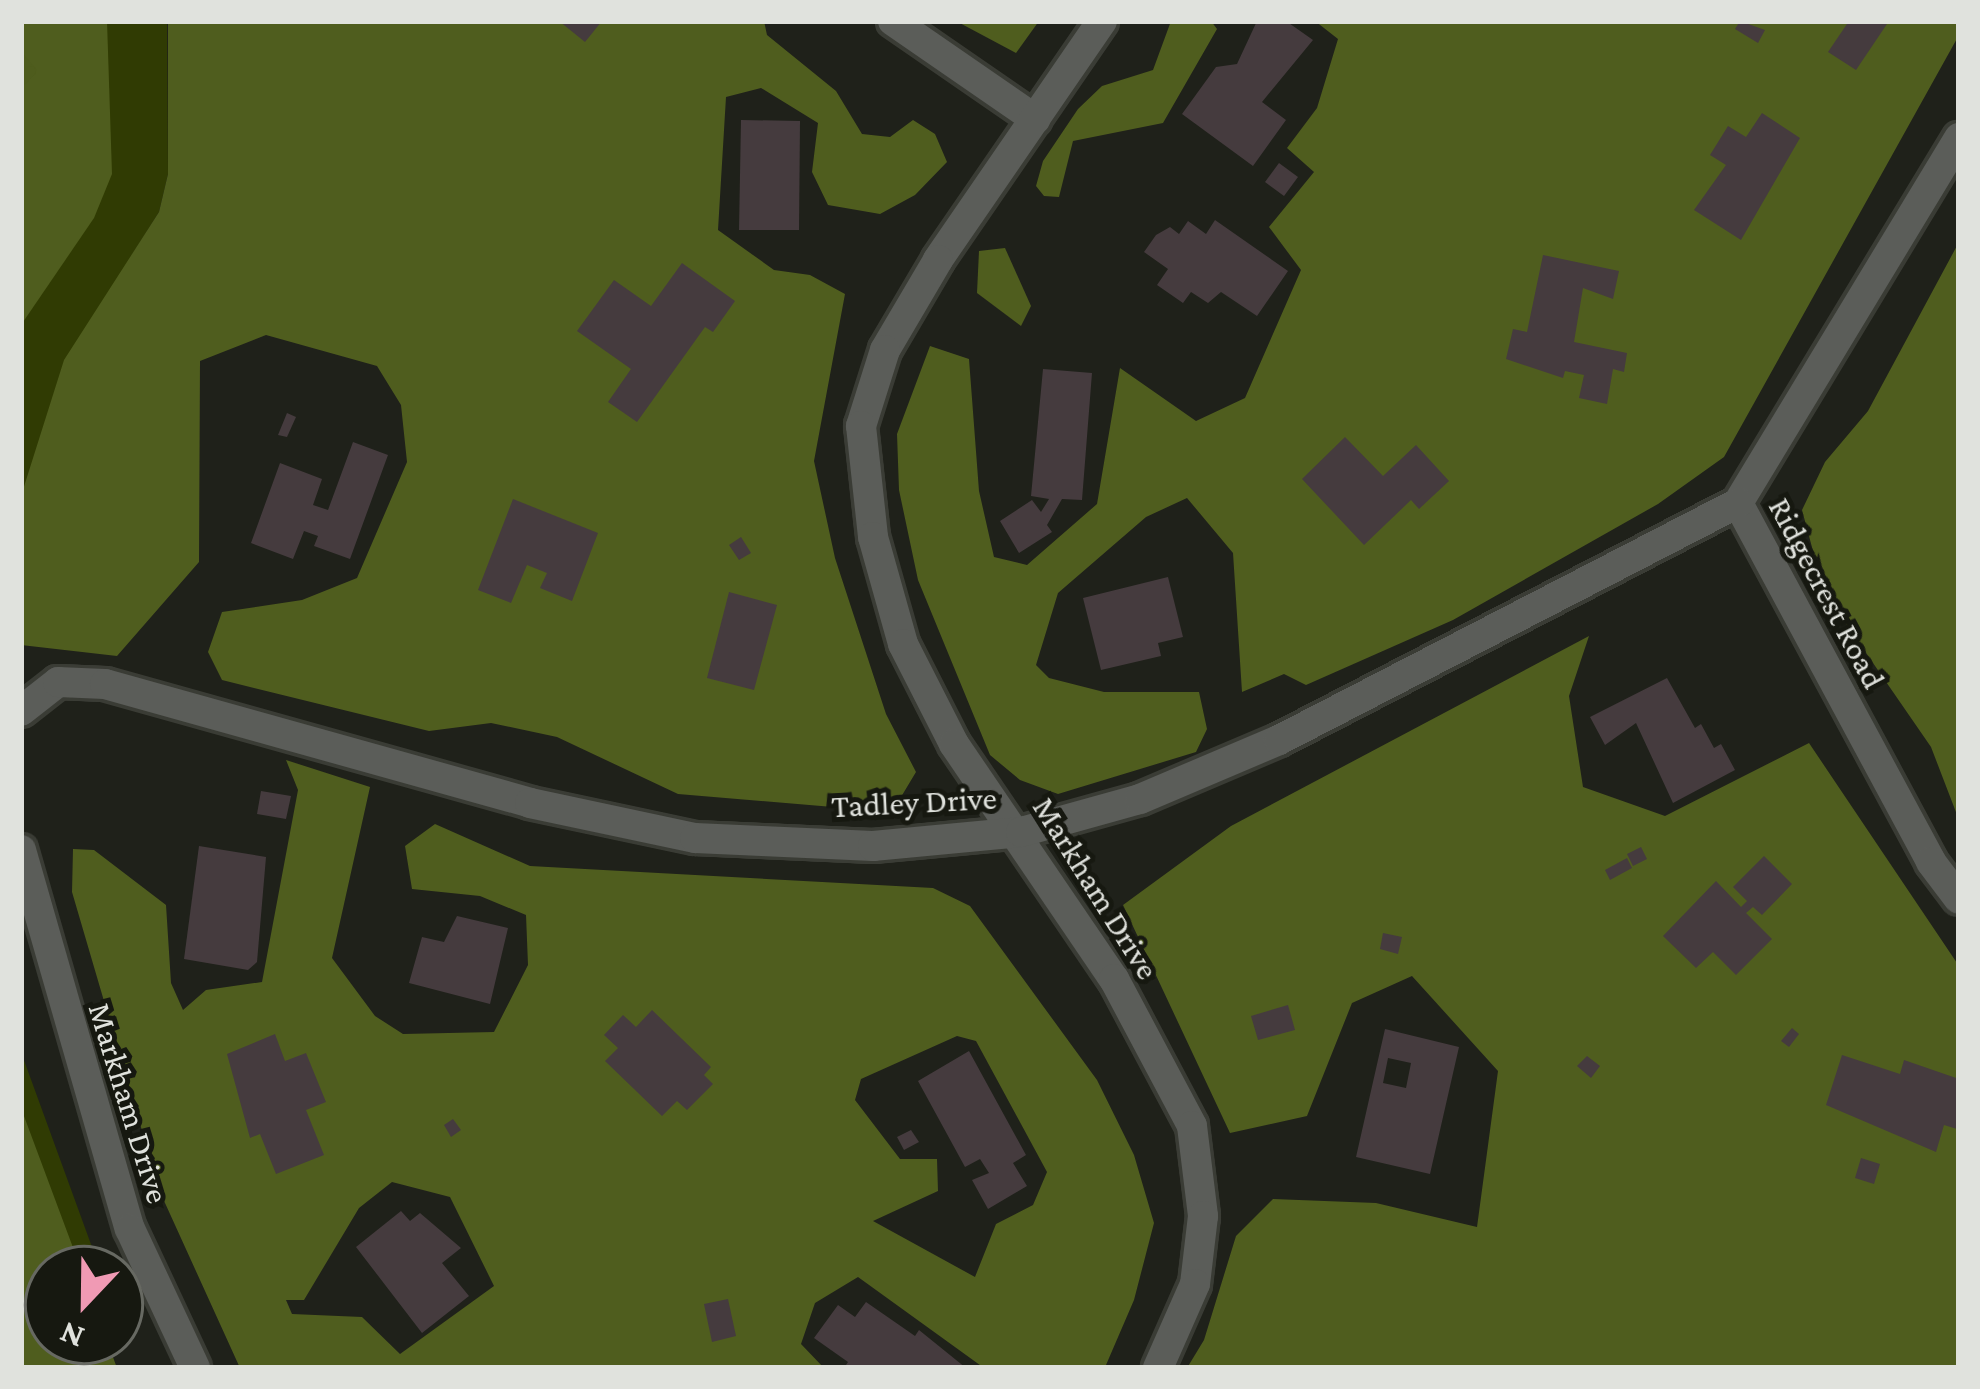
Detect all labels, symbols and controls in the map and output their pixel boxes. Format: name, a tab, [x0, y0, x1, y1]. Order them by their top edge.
street label: Ridgecrest Road	[1760, 491, 1894, 695]
street label: Tadley Drive	[830, 778, 998, 826]
street label: Markham Drive	[1024, 790, 1168, 986]
street label: Markham Drive	[80, 998, 178, 1208]
north arrow	[24, 1245, 144, 1365]
text: N	[54, 1315, 89, 1357]

